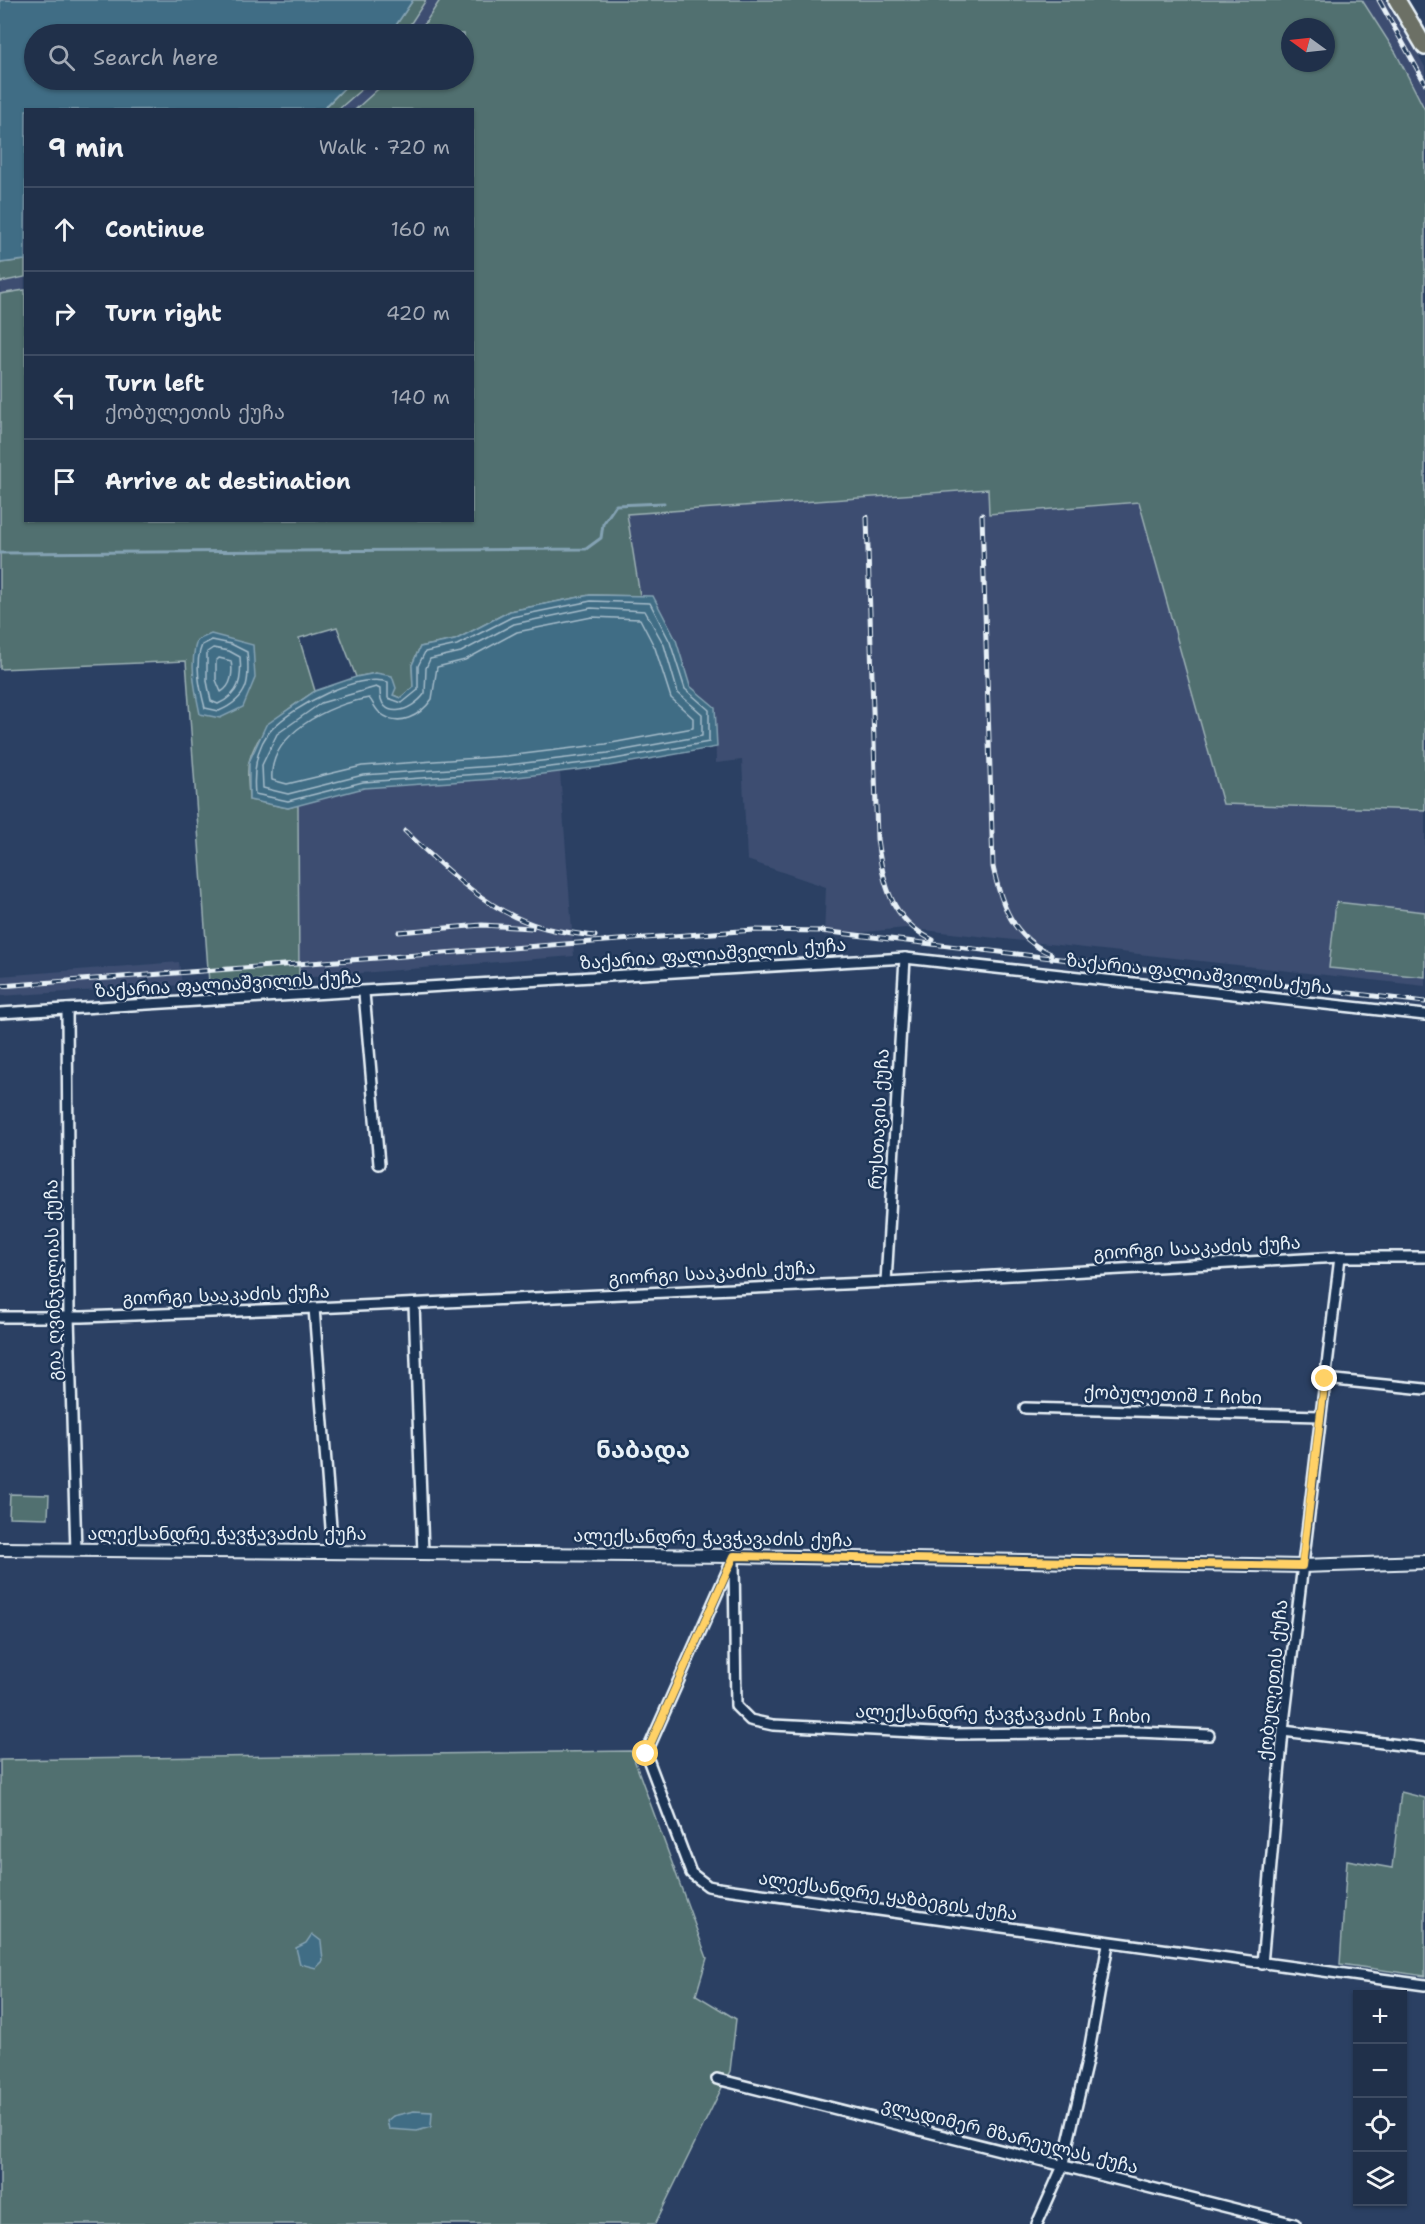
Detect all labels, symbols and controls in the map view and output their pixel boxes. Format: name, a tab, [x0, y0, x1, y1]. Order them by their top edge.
north arrow	[1281, 18, 1335, 72]
search box	[24, 24, 474, 90]
icon: search	[45, 41, 78, 74]
text: Search here	[93, 43, 219, 72]
text: 9 min	[48, 130, 124, 165]
text: Walk · 720 m	[319, 134, 450, 160]
icon: ahead	[48, 213, 81, 246]
text: Continue	[105, 215, 205, 244]
text: 160 m	[391, 216, 450, 242]
icon: right	[48, 297, 81, 330]
text: Turn right	[105, 299, 222, 328]
text: 420 m	[386, 300, 450, 326]
text: Turn left	[105, 369, 204, 398]
icon: left	[48, 381, 81, 414]
text: 140 m	[391, 384, 450, 410]
text: ქობულეთის ქუჩა	[105, 399, 285, 425]
icon: arrive	[48, 465, 81, 498]
text: Arrive at destination	[105, 467, 351, 496]
street label: ზაქარია ფალიაშვილის ქუჩა	[579, 933, 847, 975]
street label: ზაქარია ფალიაშვილის ქუჩა	[1065, 948, 1333, 1000]
street label: ზაქარია ფალიაშვილის ქუჩა	[94, 965, 362, 1003]
street label: რუსთავის ქუჩა	[863, 1048, 895, 1190]
street label: გია ღვინჯილიას ქუჩა	[39, 1179, 67, 1381]
street label: გიორგი სააკაძის ქუჩა	[1093, 1231, 1301, 1265]
street label: გიორგი სააკაძის ქუჩა	[608, 1256, 816, 1290]
street label: გიორგი სააკაძის ქუჩა	[122, 1279, 330, 1311]
route end	[1311, 1365, 1337, 1391]
street label: ქობულეთიშ I ჩიხი	[1084, 1380, 1262, 1410]
district label: ნაბადა	[596, 1434, 690, 1466]
street label: ალექსანდრე ჭავჭავაძის ქუჩა	[87, 1522, 367, 1546]
street label: ალექსანდრე ჭავჭავაძის ქუჩა	[573, 1524, 853, 1552]
street label: ქობულეთის ქუჩა	[1253, 1598, 1293, 1762]
street label: ალექსანდრე ჭავჭავაძის I ჩიხი	[855, 1699, 1151, 1729]
route start	[632, 1740, 658, 1766]
street label: ალექსანდრე ყაზბეგის ქუჩა	[757, 1866, 1019, 1926]
map controls	[1353, 1990, 1407, 2206]
button: +	[1353, 1990, 1407, 2044]
button: −	[1353, 2044, 1407, 2098]
street label: ვლადიმერ მზარეულას ქუჩა	[879, 2092, 1141, 2180]
button: locate	[1353, 2098, 1407, 2152]
button: layers	[1353, 2152, 1407, 2206]

